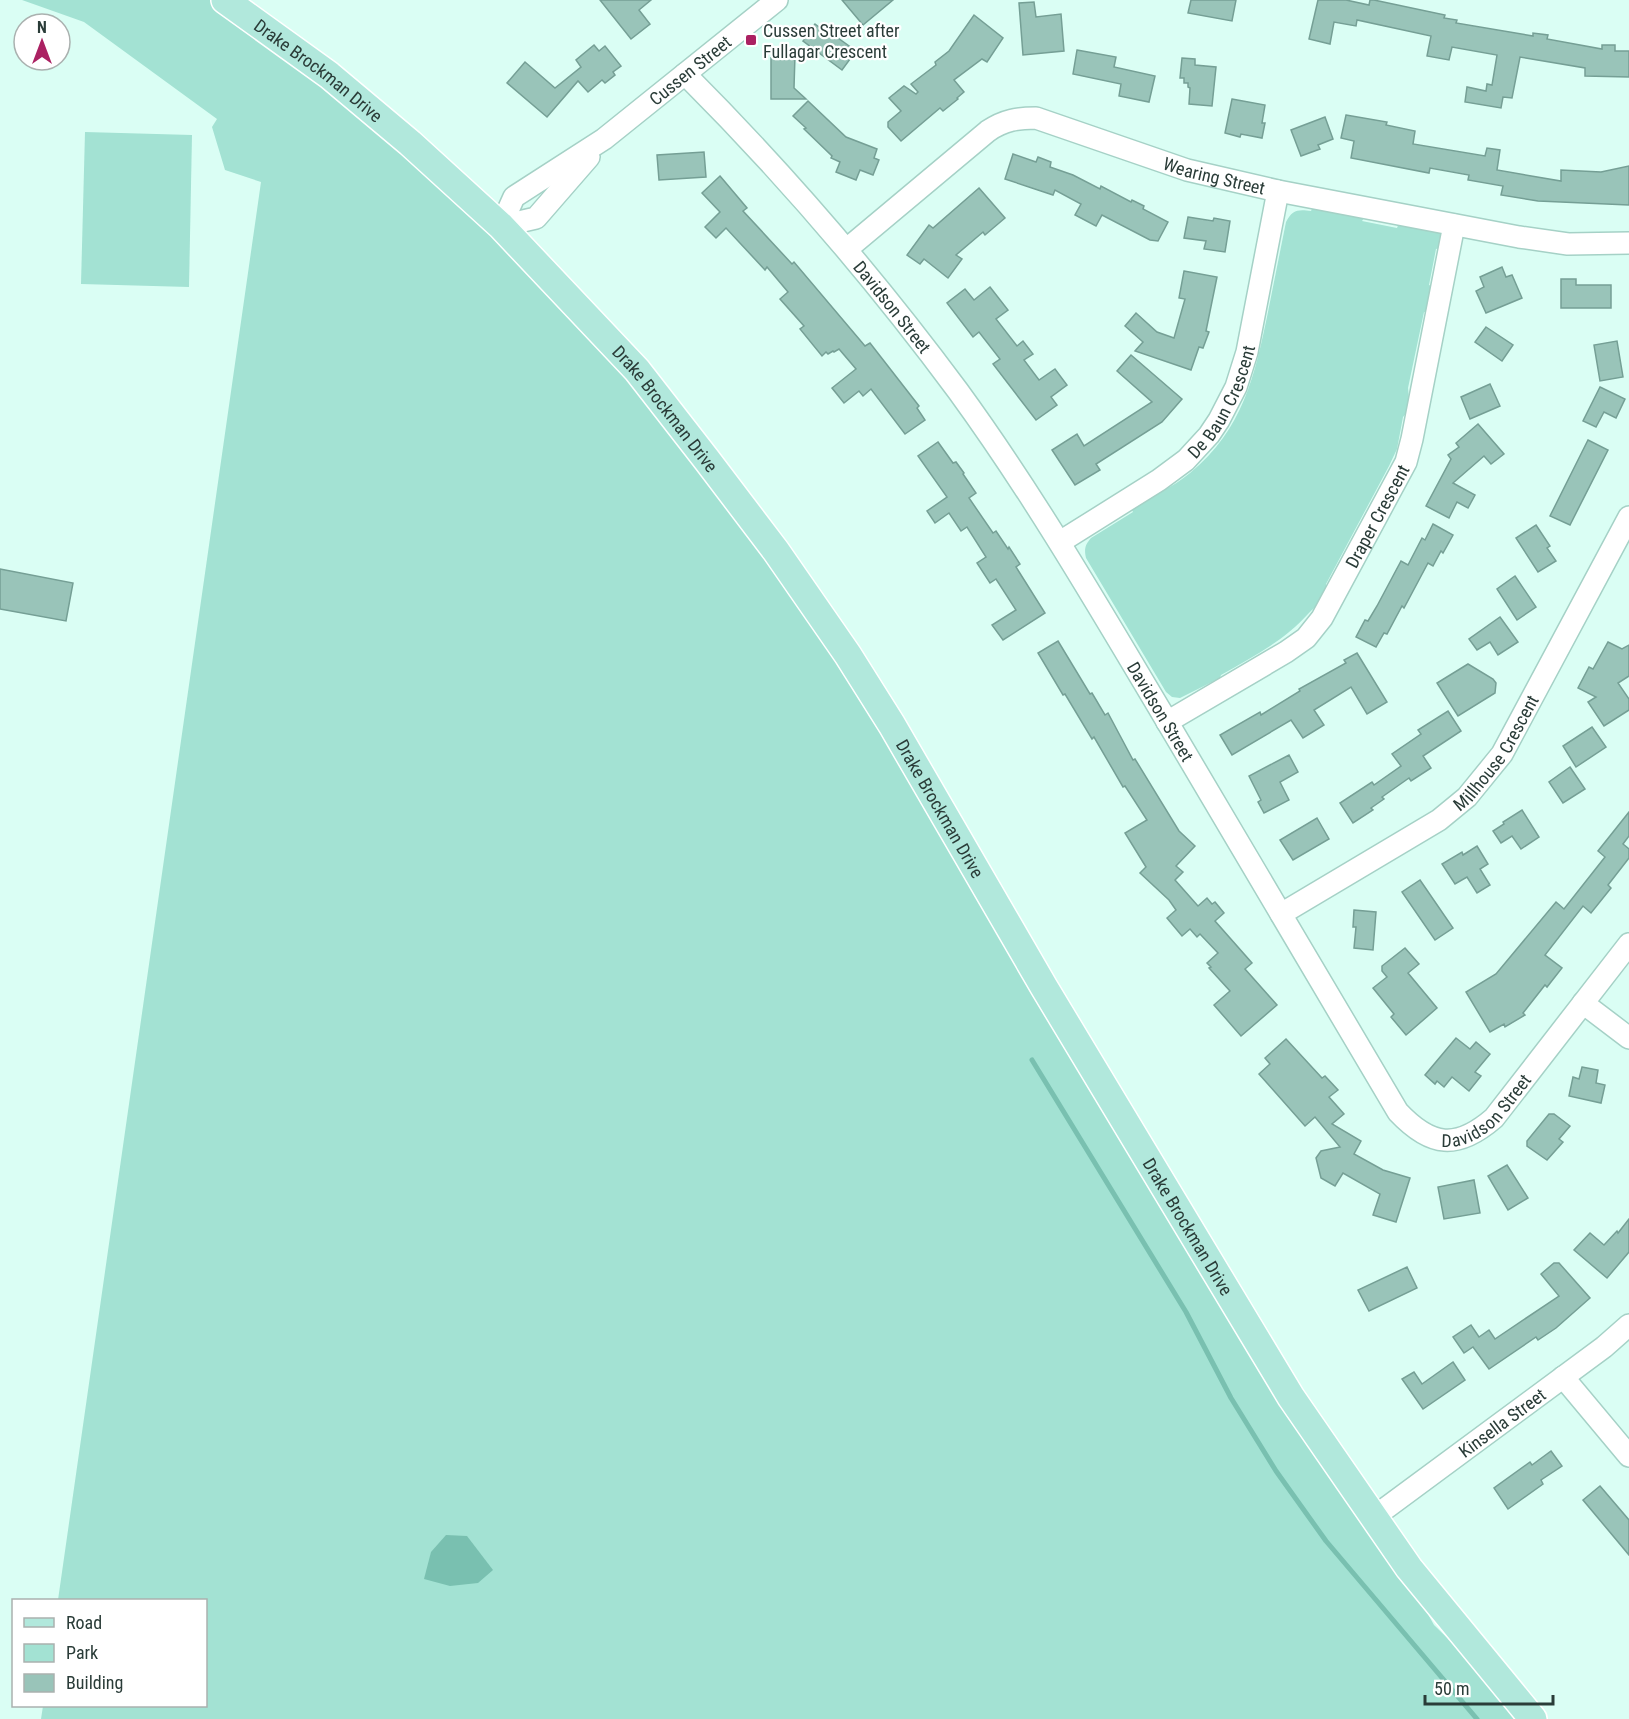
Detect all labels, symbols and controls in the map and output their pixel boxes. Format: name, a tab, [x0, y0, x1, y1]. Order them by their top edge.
north arrow	[12, 12, 72, 72]
street label: Drake Brockman Drive	[250, 14, 387, 126]
text: N	[37, 18, 47, 37]
place label: Cussen Street after Fullagar Crescent	[763, 20, 900, 62]
street label: Cussen Street	[645, 31, 735, 109]
marker: Cussen Street after Fullagar Crescent	[744, 33, 758, 47]
street label: Wearing Street	[1161, 152, 1267, 198]
street label: Davidson Street	[849, 256, 936, 357]
street label: Drake Brockman Drive	[609, 341, 723, 476]
street label: De Baun Crescent	[1183, 343, 1259, 462]
street label: Draper Crescent	[1341, 461, 1413, 571]
street label: Davidson Street	[1123, 658, 1199, 765]
street label: Millhouse Crescent	[1449, 691, 1542, 815]
street label: Drake Brockman Drive	[892, 736, 989, 881]
street label: Davidson Street	[1441, 1070, 1535, 1151]
street label: Drake Brockman Drive	[1139, 1154, 1238, 1299]
street label: Kinsella Street	[1454, 1384, 1549, 1461]
legend	[12, 1599, 207, 1707]
text: Road	[66, 1612, 102, 1633]
text: Park	[66, 1642, 98, 1663]
scale bar	[1425, 1668, 1552, 1706]
text: Building	[66, 1672, 123, 1693]
text: 50 m	[1434, 1678, 1469, 1699]

